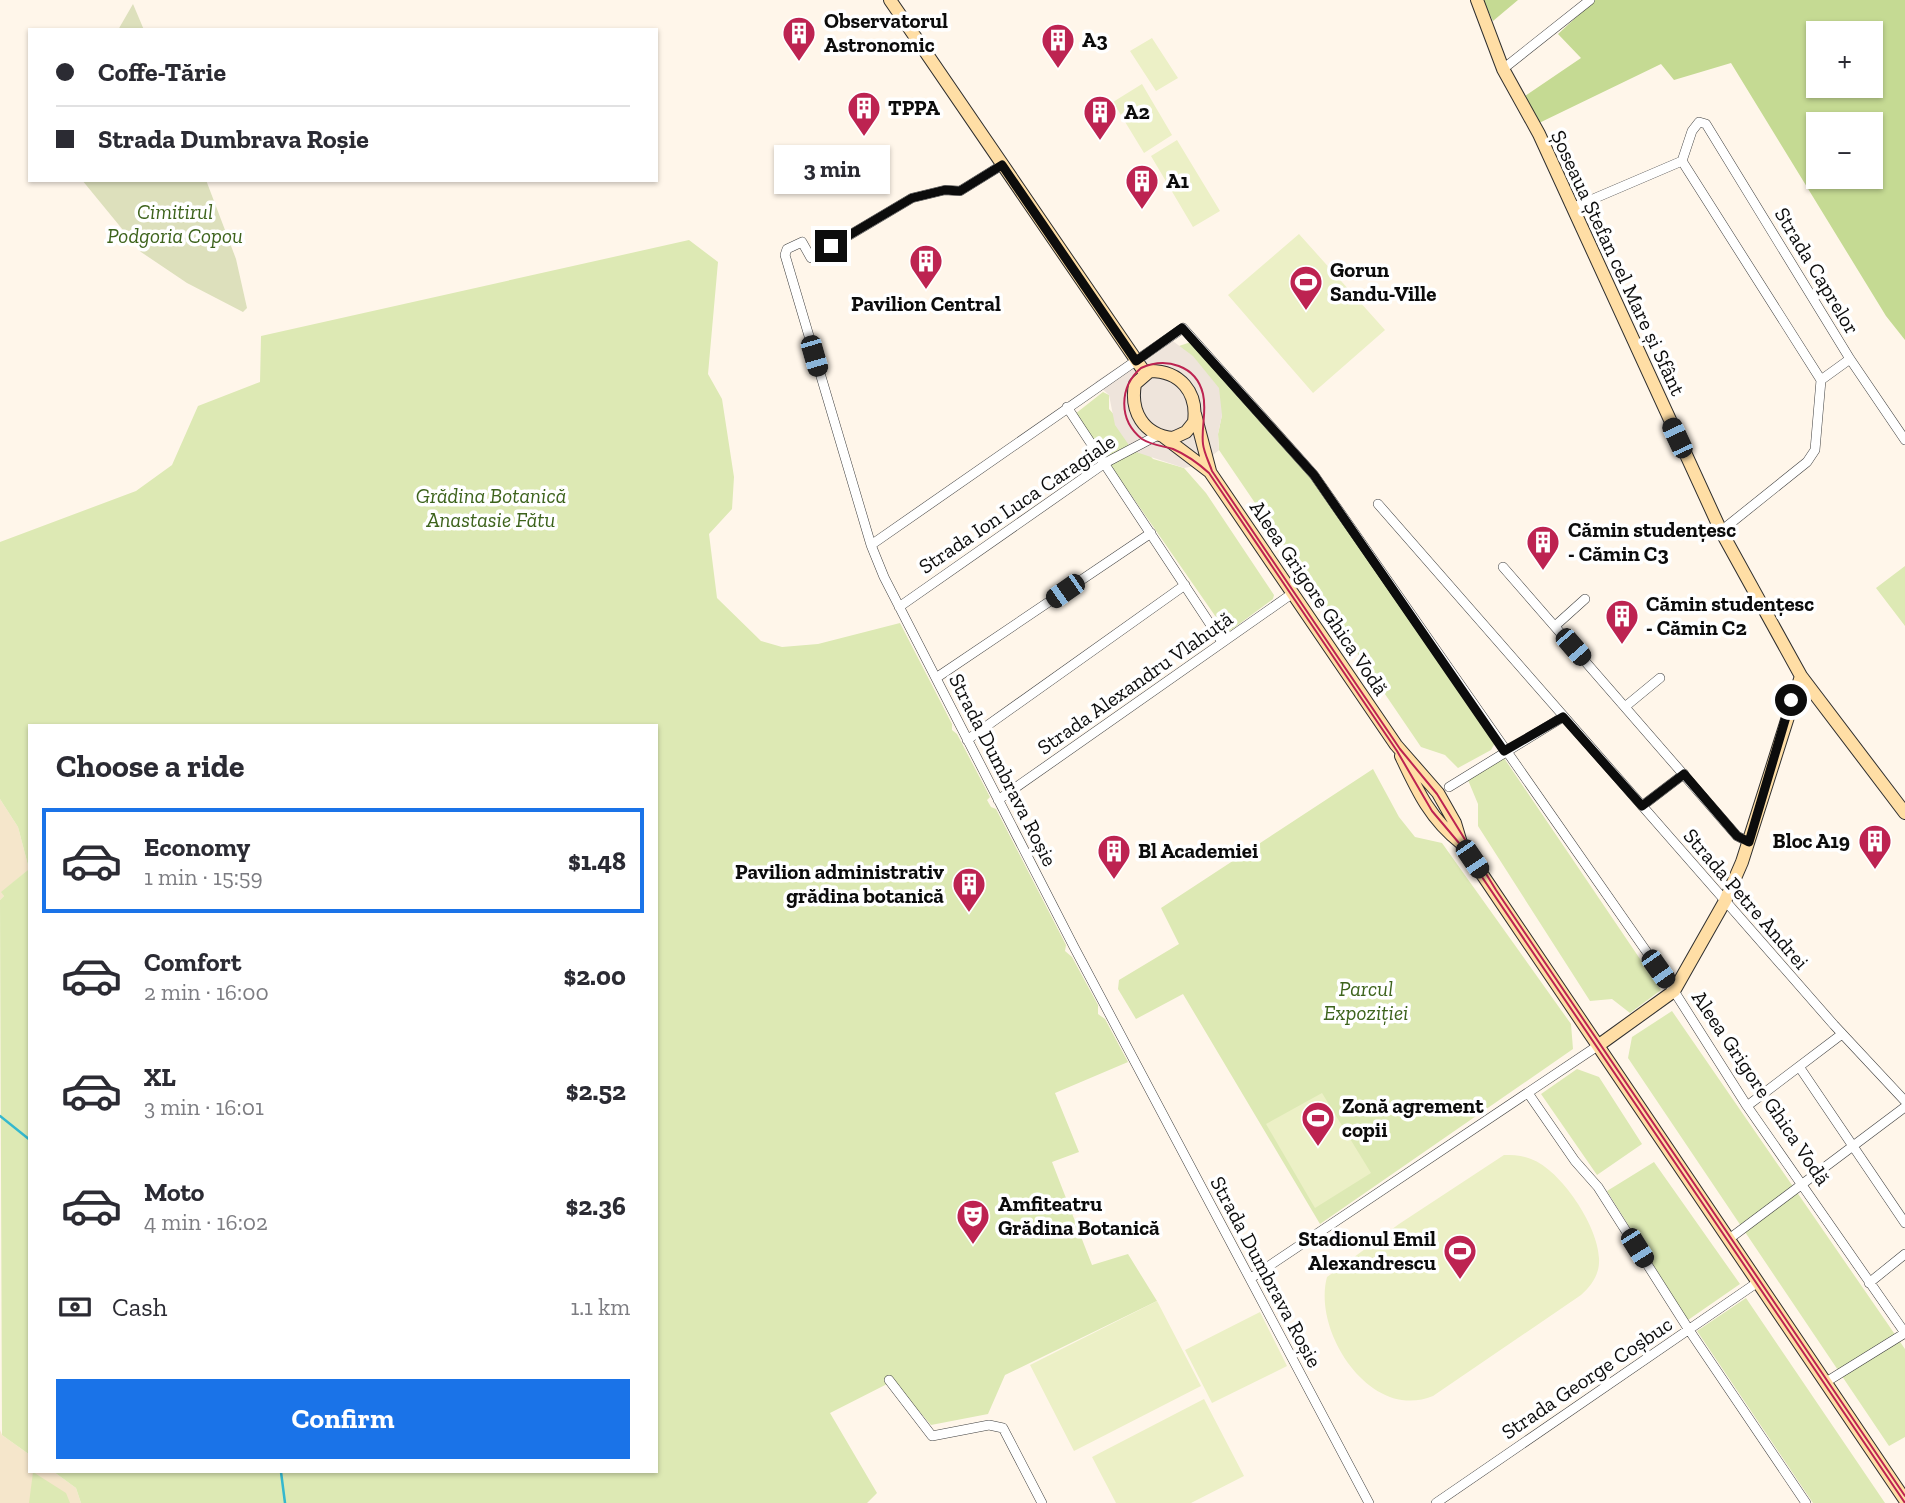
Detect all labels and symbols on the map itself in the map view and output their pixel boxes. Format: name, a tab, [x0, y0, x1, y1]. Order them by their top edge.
place label: Observatorul Astronomic	[824, 8, 948, 57]
building icon: Observatorul Astronomic	[780, 14, 818, 63]
building icon: A3	[1039, 21, 1077, 70]
place label: A3	[1082, 27, 1108, 52]
building icon: TPPA	[845, 89, 883, 138]
building icon: A2	[1081, 93, 1119, 142]
place label: TPPA	[888, 95, 940, 120]
place label: A2	[1124, 99, 1150, 124]
street label: Șoseaua Ștefan cel Mare și Sfânt	[1546, 126, 1691, 400]
callout: 3 min	[773, 145, 889, 194]
building icon: A1	[1123, 162, 1161, 211]
place label: A1	[1166, 168, 1189, 193]
park label: Cimitirul Podgoria Copou	[107, 199, 243, 248]
street label: Strada Caprelor	[1770, 203, 1865, 339]
route end	[815, 230, 847, 262]
building icon: Pavilion Central	[907, 242, 945, 291]
place label: Gorun Sandu-Ville	[1330, 257, 1436, 306]
sports icon: Gorun Sandu-Ville	[1287, 263, 1325, 312]
place label: Pavilion Central	[851, 291, 1001, 316]
car	[799, 333, 830, 379]
car	[1659, 415, 1696, 461]
street label: Strada Ion Luca Caragiale	[914, 428, 1120, 579]
park label: Grădina Botanică Anastasie Fătu	[416, 483, 566, 532]
street label: Aleea Grigore Ghica Vodă	[1245, 496, 1394, 700]
place label: Cămin studențesc - Cămin C3	[1568, 517, 1736, 566]
building icon: Cămin studențesc - Cămin C3	[1524, 523, 1562, 572]
car	[1042, 570, 1089, 612]
place label: Cămin studențesc - Cămin C2	[1646, 591, 1814, 640]
building icon: Cămin studențesc - Cămin C2	[1603, 597, 1641, 646]
street label: Strada Alexandru Vlahuță	[1032, 606, 1237, 760]
car	[1552, 624, 1595, 670]
street label: Strada Dumbrava Roșie	[944, 669, 1063, 870]
route start	[1775, 684, 1807, 716]
building icon: Bloc A19	[1856, 822, 1894, 871]
street label: Strada Petre Andrei	[1678, 823, 1814, 974]
place label: Bloc A19	[1773, 828, 1850, 853]
building icon: Bl Academiei	[1095, 832, 1133, 881]
car	[1452, 836, 1493, 882]
place label: Bl Academiei	[1138, 838, 1258, 863]
place label: Pavilion administrativ grădina botanică	[735, 859, 944, 908]
building icon: Pavilion administrativ grădina botanică	[950, 865, 988, 914]
car	[1638, 946, 1679, 992]
park label: Parcul Expoziției	[1324, 976, 1408, 1025]
street label: Aleea Grigore Ghica Vodă	[1687, 986, 1836, 1190]
place label: Zonă agrement copii	[1342, 1093, 1484, 1142]
sports icon: Zonă agrement copii	[1299, 1099, 1337, 1148]
street label: Strada Dumbrava Roșie	[1205, 1172, 1328, 1372]
place label: Amfiteatru Grădina Botanică	[998, 1191, 1160, 1240]
theatre icon: Amfiteatru Grădina Botanică	[954, 1197, 992, 1246]
car	[1617, 1225, 1658, 1271]
place label: Stadionul Emil Alexandrescu	[1298, 1226, 1436, 1275]
sports icon: Stadionul Emil Alexandrescu	[1441, 1232, 1479, 1281]
street label: Strada George Coșbuc	[1497, 1311, 1677, 1444]

